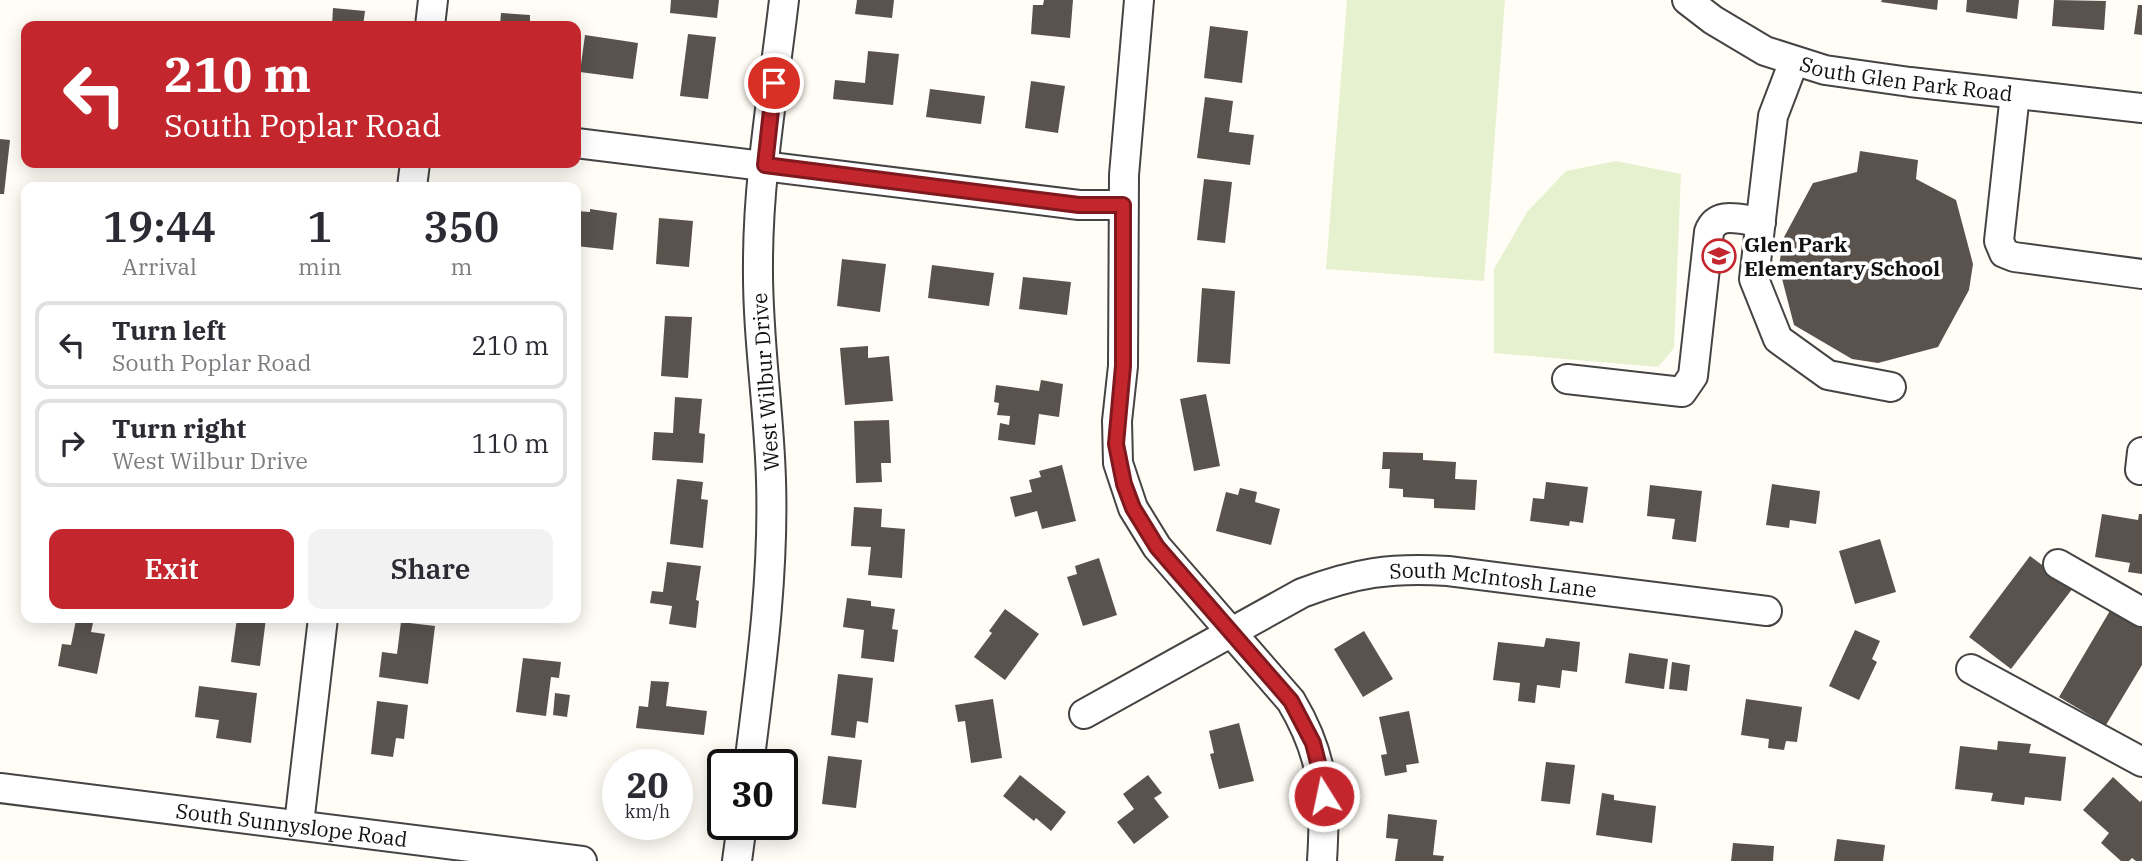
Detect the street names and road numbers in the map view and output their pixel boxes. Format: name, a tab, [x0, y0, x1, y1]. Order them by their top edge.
street label: South Glen Park Road	[1796, 49, 2014, 107]
street label: West Wilbur Drive	[745, 292, 785, 472]
street label: South McIntosh Lane	[1388, 556, 1599, 604]
street label: South Sunnyslope Road	[174, 796, 409, 853]

